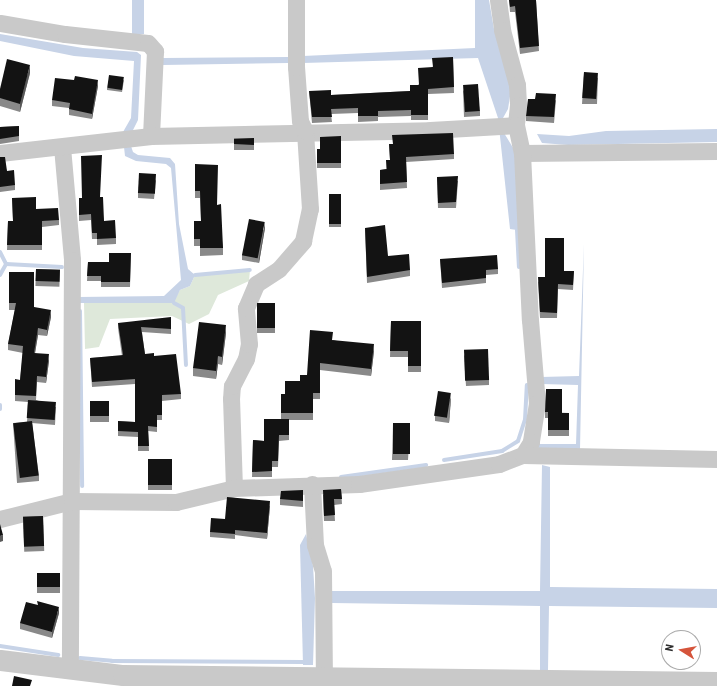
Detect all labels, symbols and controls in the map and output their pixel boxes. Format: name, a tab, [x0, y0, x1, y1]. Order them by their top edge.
north arrow	[661, 630, 701, 670]
text: N	[663, 643, 677, 652]

